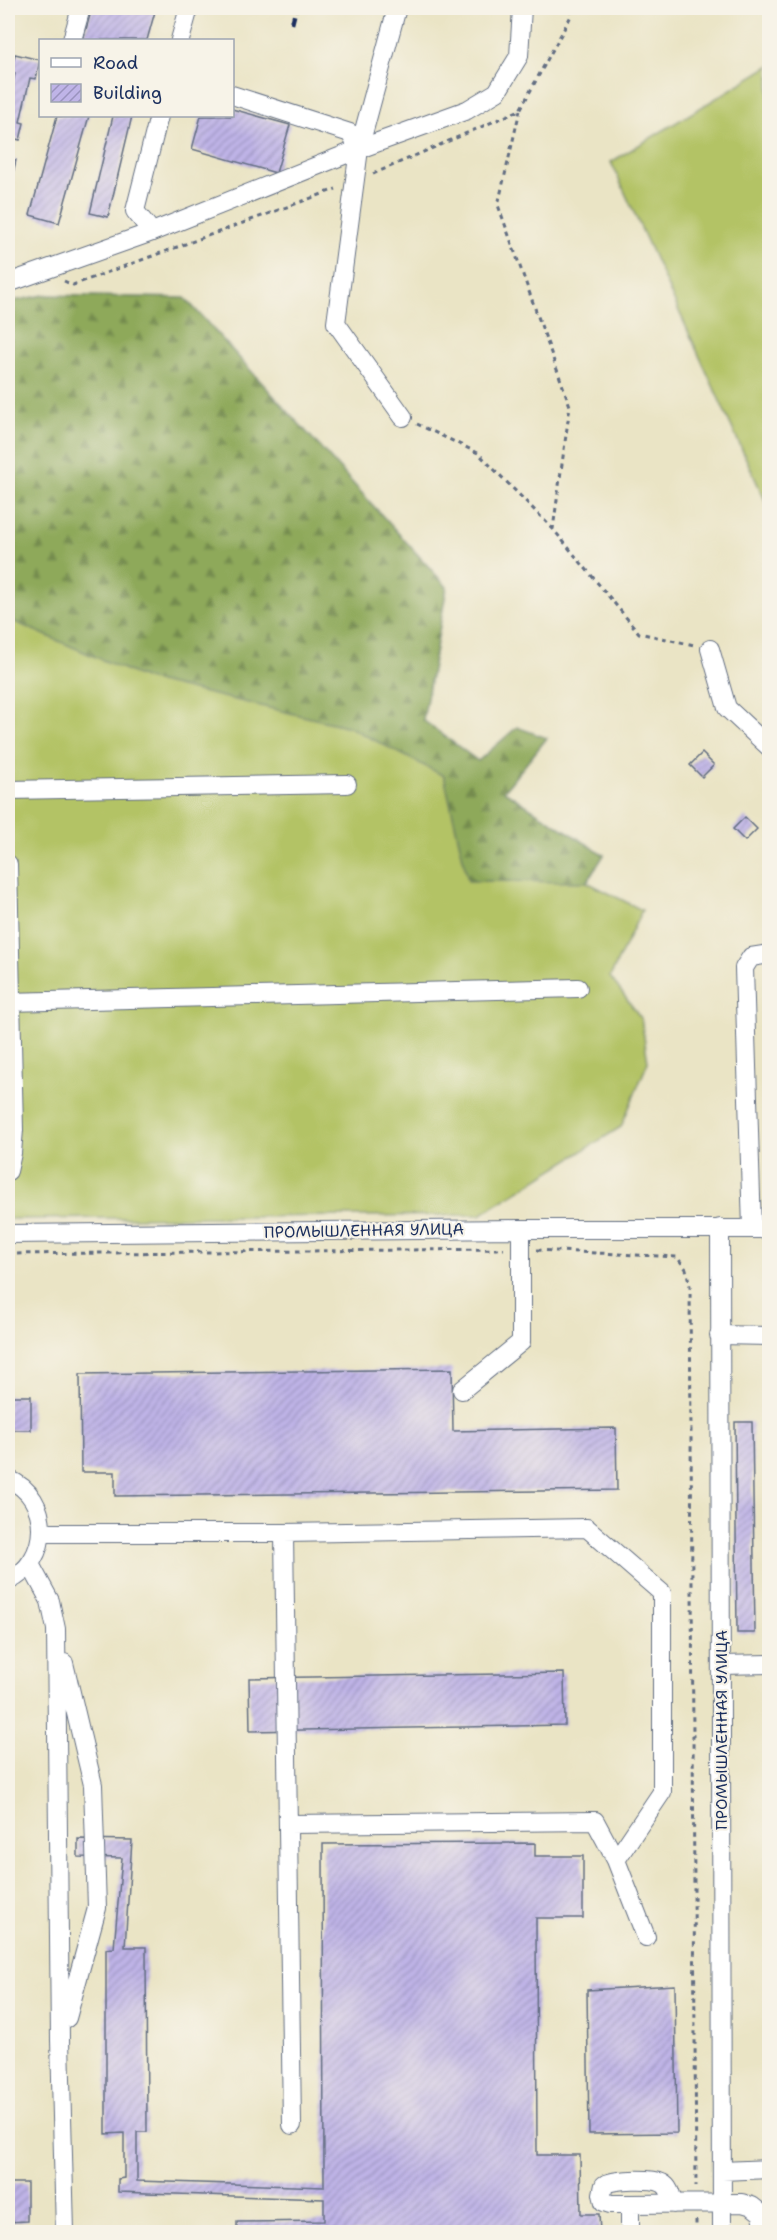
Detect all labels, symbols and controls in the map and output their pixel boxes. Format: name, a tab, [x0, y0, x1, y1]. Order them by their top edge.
legend	[39, 39, 234, 117]
text: Road	[93, 51, 138, 75]
text: Building	[93, 81, 162, 105]
street label: ПРОМЫШЛЕННАЯ УЛИЦА	[264, 1218, 464, 1243]
street label: ПРОМЫШЛЕННАЯ УЛИЦА	[711, 1630, 732, 1830]

